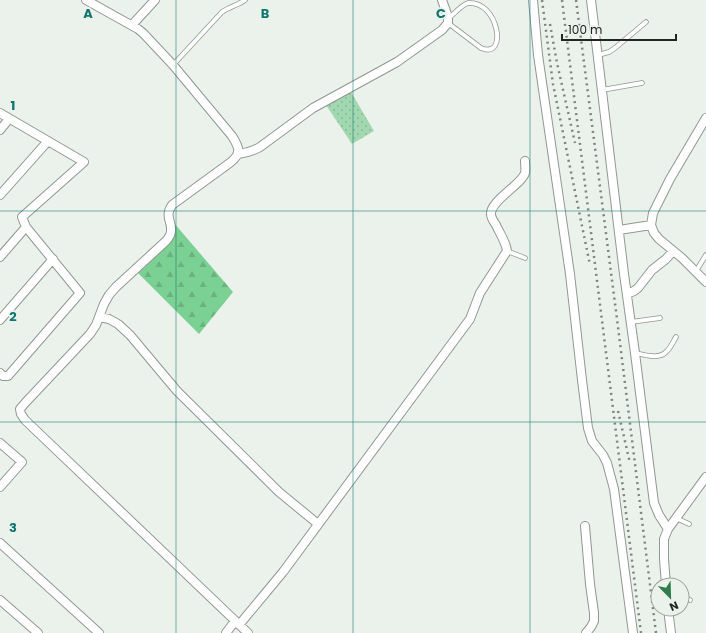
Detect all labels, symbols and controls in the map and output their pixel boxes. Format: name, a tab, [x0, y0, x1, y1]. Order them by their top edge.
text: A	[83, 4, 93, 23]
text: B	[261, 4, 270, 23]
text: C	[436, 4, 446, 23]
scale bar	[562, 16, 676, 42]
text: 100 m	[568, 21, 602, 38]
text: 1	[11, 96, 15, 115]
text: 2	[9, 307, 17, 326]
text: 3	[9, 518, 17, 537]
north arrow	[650, 577, 690, 617]
text: N	[667, 597, 681, 615]

